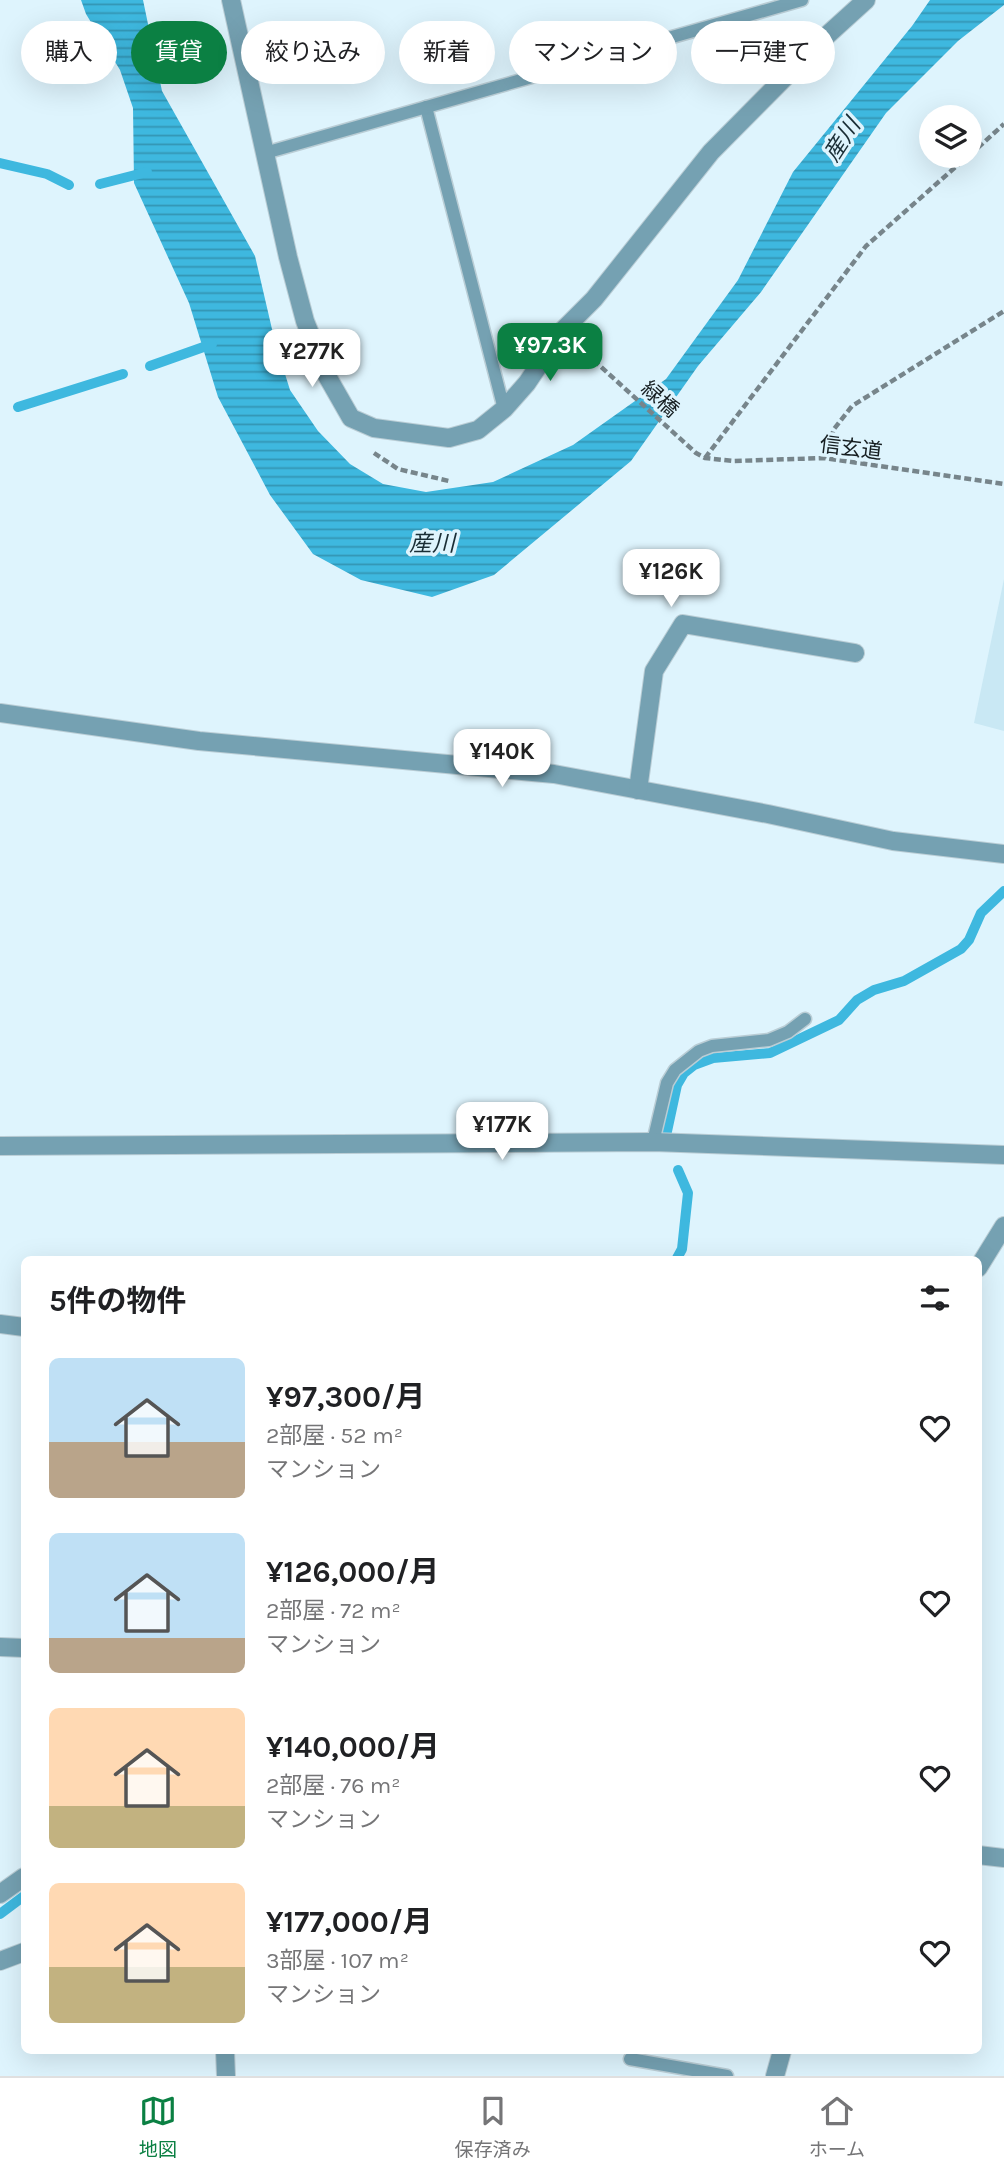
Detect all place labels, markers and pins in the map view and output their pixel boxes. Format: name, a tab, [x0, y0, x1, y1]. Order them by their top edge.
pin: ¥97.3K	[493, 324, 607, 383]
pin: ¥277K	[263, 330, 361, 389]
pin: ¥126K	[622, 550, 720, 609]
pin: ¥140K	[453, 730, 551, 789]
pin: ¥177K	[453, 1102, 551, 1162]

